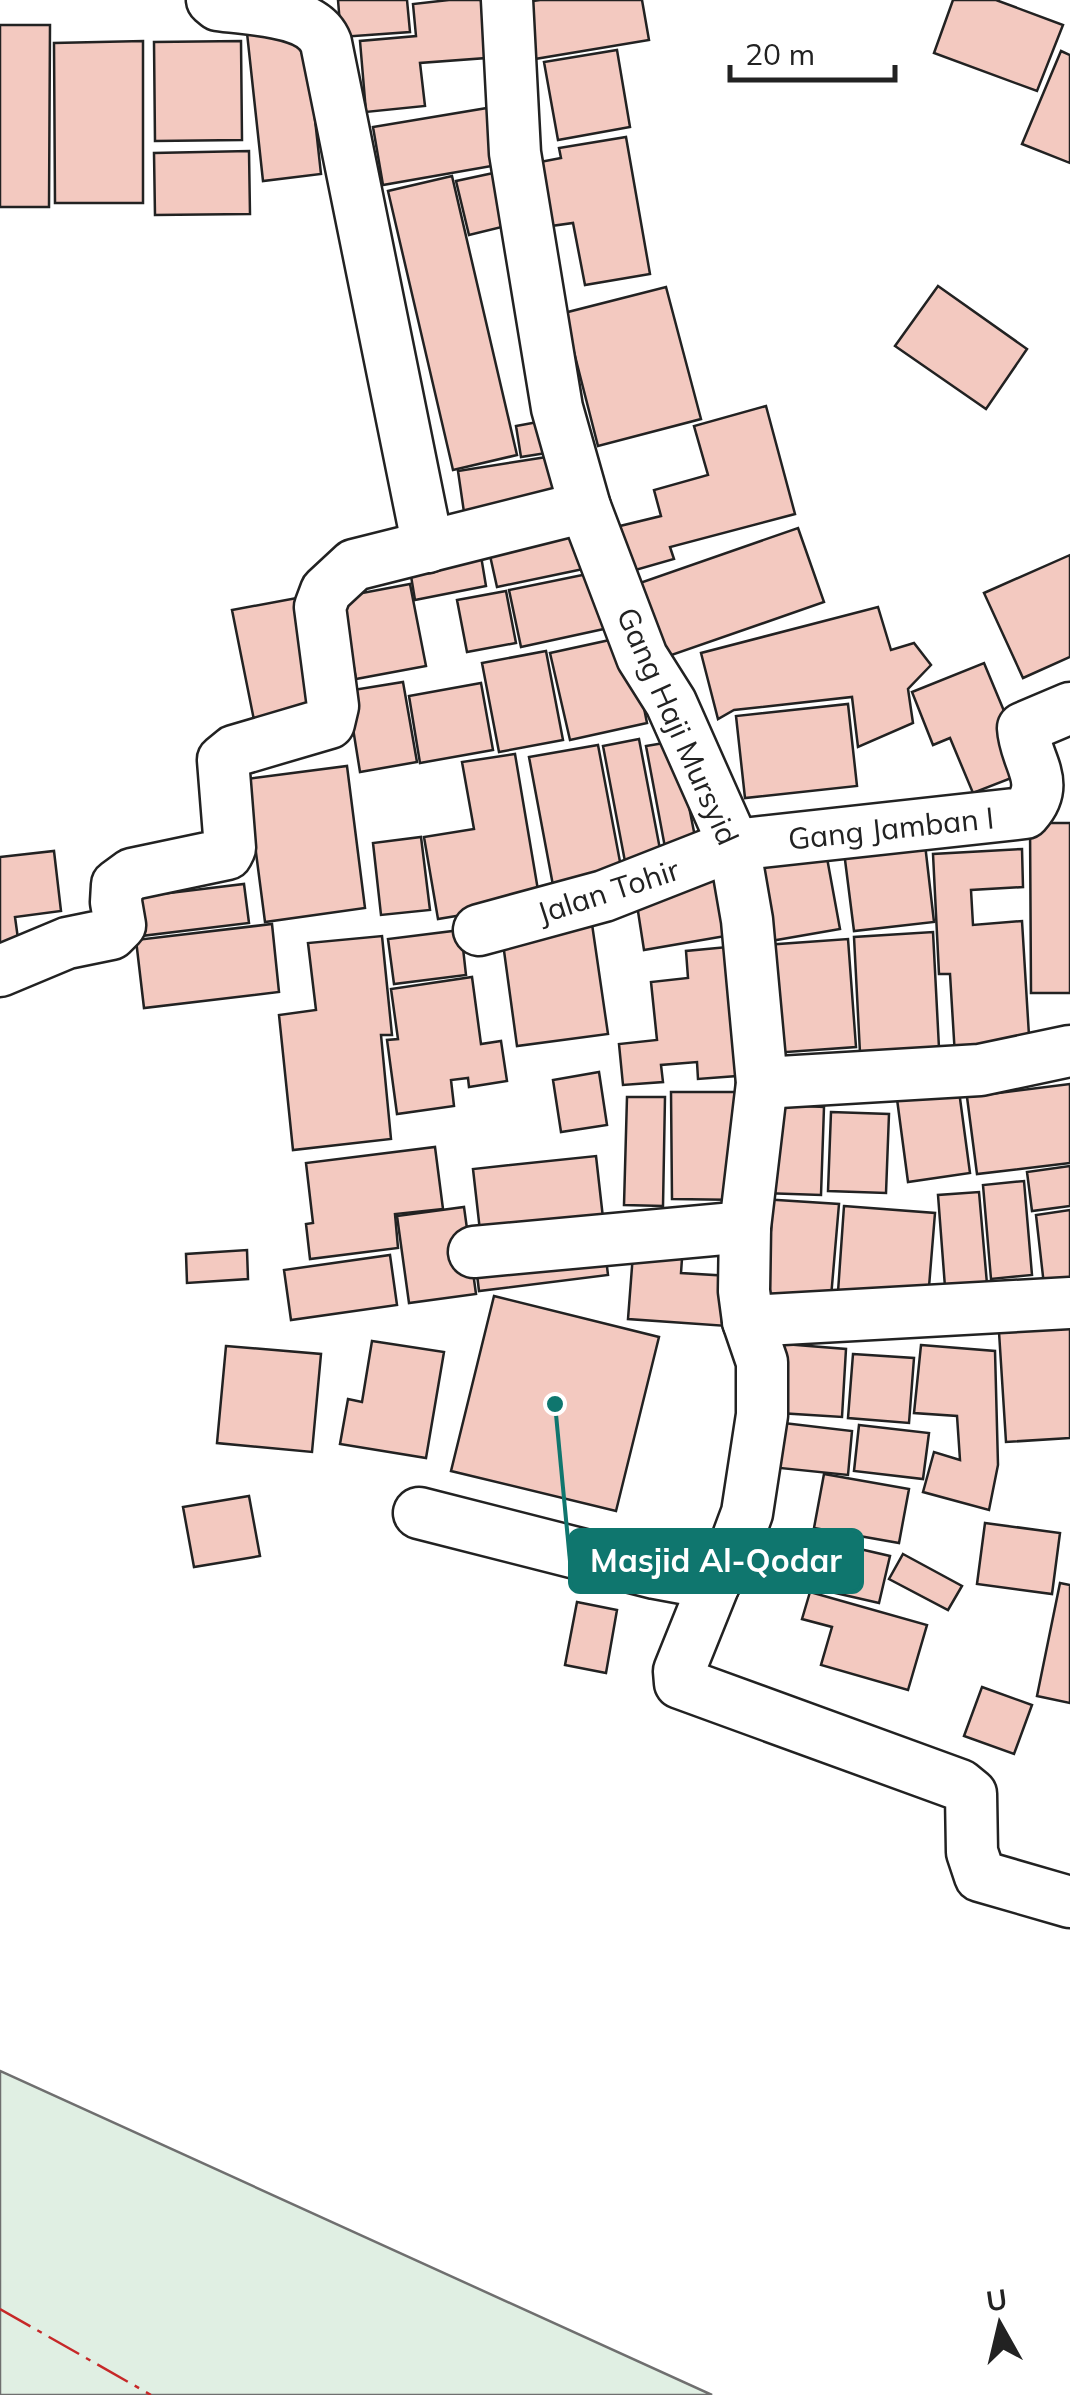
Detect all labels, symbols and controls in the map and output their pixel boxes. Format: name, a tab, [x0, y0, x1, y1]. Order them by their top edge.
scale bar	[730, 20, 895, 82]
text: 20 m	[745, 35, 815, 73]
street label: Gang Haji Mursyid	[609, 601, 747, 851]
street label: Gang Jamban I	[786, 798, 996, 858]
street label: Jalan Tohir	[532, 850, 684, 932]
callout: Masjid Al-Qodar	[570, 1530, 862, 1592]
text: Masjid Al-Qodar	[590, 1540, 842, 1580]
north arrow	[950, 2275, 1050, 2375]
text: U	[984, 2281, 1009, 2319]

